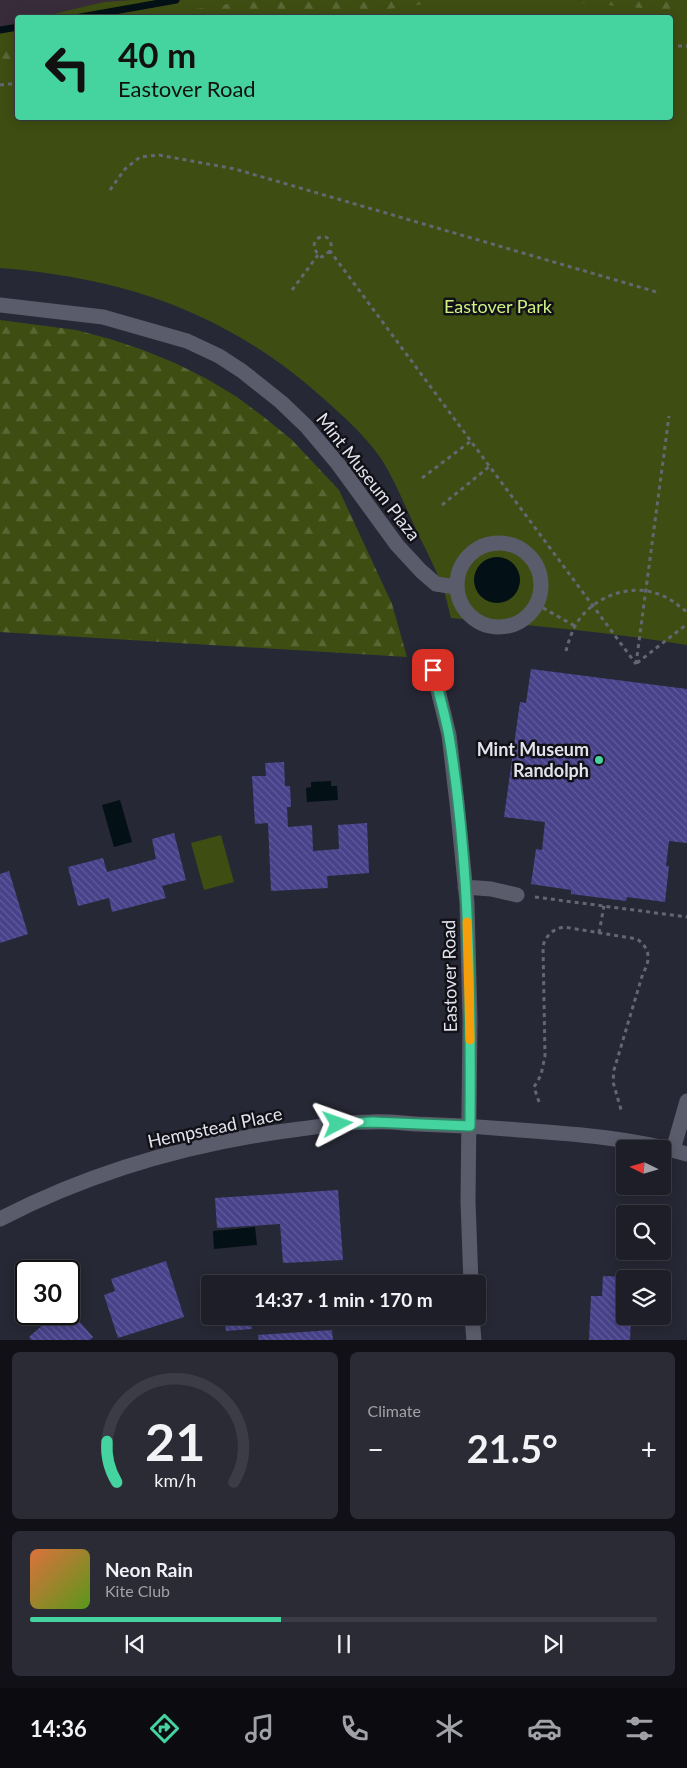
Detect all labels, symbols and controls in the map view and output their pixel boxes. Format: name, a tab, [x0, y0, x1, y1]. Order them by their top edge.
text: 40 m	[118, 33, 196, 75]
icon: left	[35, 35, 100, 100]
text: Eastover Road	[118, 75, 256, 102]
park label: Eastover Park	[444, 295, 553, 317]
street label: Mint Museum Plaza	[312, 408, 426, 545]
pin	[412, 649, 454, 691]
icon: arrive	[419, 656, 447, 684]
place label: Mint Museum Randolph	[477, 738, 589, 781]
marker: Mint Museum Randolph	[593, 754, 605, 766]
street label: Eastover Road	[437, 920, 461, 1033]
position arrow	[311, 1097, 363, 1149]
street label: Hempstead Place	[145, 1102, 284, 1152]
north arrow	[616, 1140, 671, 1195]
map controls	[616, 1140, 671, 1325]
button: search	[616, 1205, 671, 1260]
speed limit sign: 30	[15, 1260, 80, 1325]
button: layers	[616, 1270, 671, 1325]
text: 14:37 · 1 min · 170 m	[254, 1288, 433, 1311]
text: Climate	[368, 1401, 421, 1420]
text: 21	[145, 1410, 205, 1472]
text: 21.5°	[467, 1425, 558, 1471]
text: −	[368, 1432, 384, 1466]
text: +	[641, 1432, 657, 1466]
text: km/h	[154, 1469, 196, 1491]
text: Neon Rain	[105, 1558, 193, 1581]
text: Kite Club	[105, 1581, 170, 1600]
icon: previous	[121, 1630, 149, 1658]
icon: pause	[330, 1630, 358, 1658]
icon: next	[539, 1630, 567, 1658]
icon: directions	[147, 1711, 182, 1746]
icon: music	[242, 1711, 277, 1746]
icon: phone	[337, 1711, 372, 1746]
icon: climate	[432, 1711, 467, 1746]
icon: car	[527, 1711, 562, 1746]
icon: filters	[622, 1711, 657, 1746]
text: 14:36	[30, 1715, 87, 1742]

